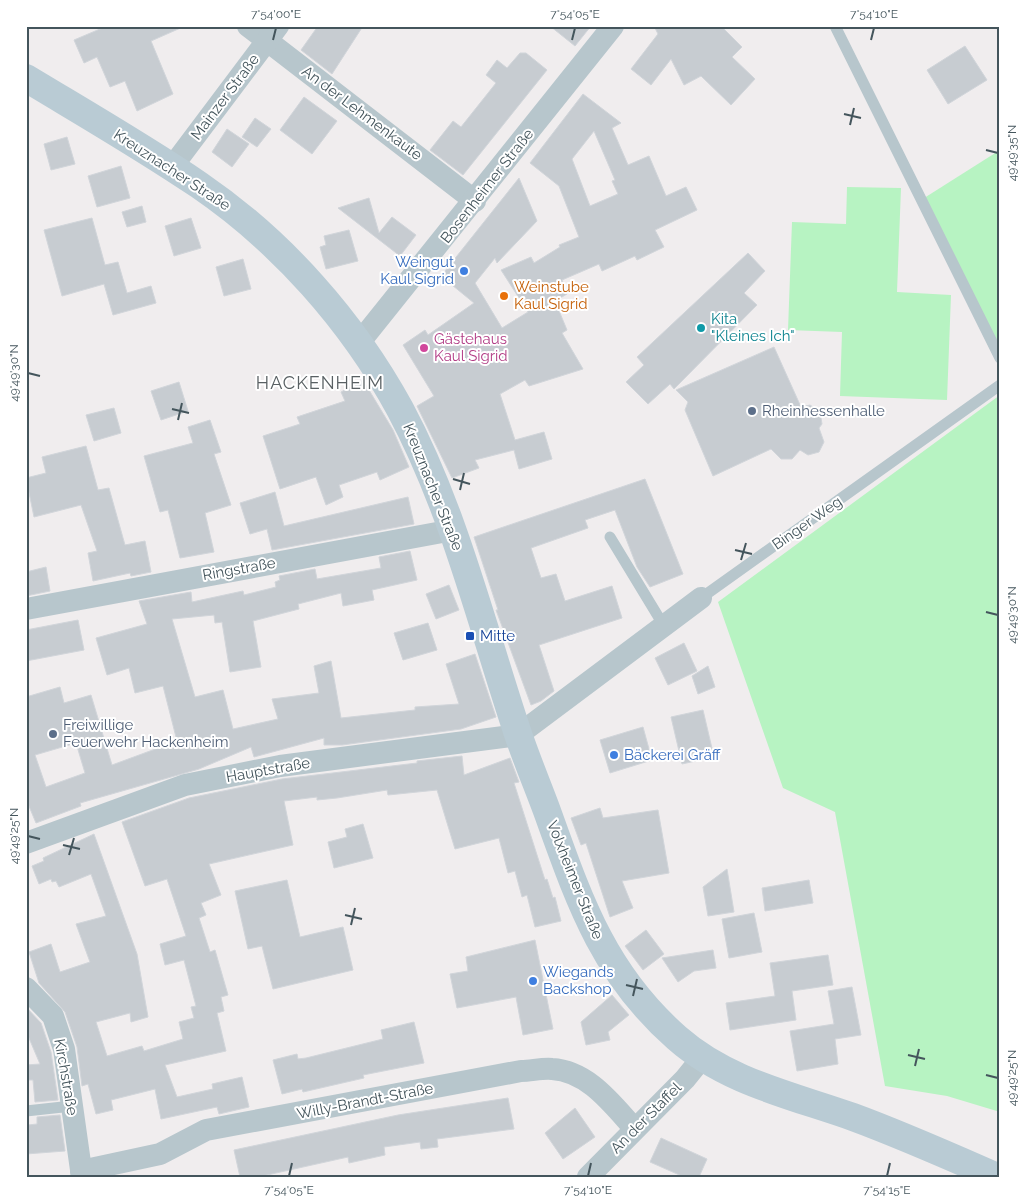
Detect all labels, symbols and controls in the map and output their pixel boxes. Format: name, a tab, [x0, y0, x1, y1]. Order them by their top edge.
text: 7°54'00"E	[251, 7, 301, 21]
text: 7°54'05"E	[550, 7, 600, 21]
text: 7°54'10"E	[850, 7, 898, 21]
street label: Mainzer Straße	[187, 50, 263, 143]
street label: An der Lehmenkaute	[298, 62, 426, 164]
street label: Bosenheimer Straße	[437, 125, 537, 247]
text: 49°49'35"N	[1005, 125, 1019, 181]
street label: Kreuznacher Straße	[110, 126, 234, 215]
place label: Weingut Kaul Sigrid	[380, 253, 454, 288]
marker: Weingut Kaul Sigrid	[458, 265, 470, 277]
place label: Weinstube Kaul Sigrid	[514, 278, 589, 313]
marker: Weinstube Kaul Sigrid	[498, 290, 510, 302]
place label: Kita "Kleines Ich"	[711, 310, 795, 345]
marker: Kita "Kleines Ich"	[695, 322, 707, 334]
place label: Gästehaus Kaul Sigrid	[434, 330, 508, 365]
marker: Gästehaus Kaul Sigrid	[418, 342, 430, 354]
text: 49°49'30"N	[7, 344, 21, 402]
district label: HACKENHEIM	[256, 372, 384, 393]
place label: Rheinhessenhalle	[762, 402, 885, 420]
marker: Rheinhessenhalle	[746, 405, 758, 417]
street label: Kreuznacher Straße	[399, 421, 467, 553]
street label: Binger Weg	[769, 492, 845, 554]
street label: Ringstraße	[201, 554, 277, 584]
text: 49°49'30"N	[1005, 586, 1019, 644]
place label: Mitte	[480, 627, 515, 645]
marker: Mitte	[464, 630, 476, 642]
place label: Freiwillige Feuerwehr Hackenheim	[63, 716, 228, 751]
marker: Freiwillige Feuerwehr Hackenheim	[47, 728, 59, 740]
place label: Bäckerei Gräff	[624, 746, 721, 764]
marker: Bäckerei Gräff	[608, 749, 620, 761]
street label: Hauptstraße	[225, 754, 312, 786]
text: 49°49'25"N	[7, 808, 21, 864]
street label: Volxheimer Straße	[543, 818, 607, 942]
place label: Wiegands Backshop	[543, 963, 614, 998]
marker: Wiegands Backshop	[527, 975, 539, 987]
street label: Kirchstraße	[50, 1037, 82, 1117]
text: 49°49'25"N	[1005, 1050, 1019, 1106]
street label: An der Staffel	[607, 1078, 686, 1157]
street label: Willy-Brandt-Straße	[295, 1079, 435, 1123]
text: 7°54'05"E	[264, 1183, 314, 1197]
text: 7°54'10"E	[564, 1183, 612, 1197]
text: 7°54'15"E	[863, 1183, 911, 1197]

